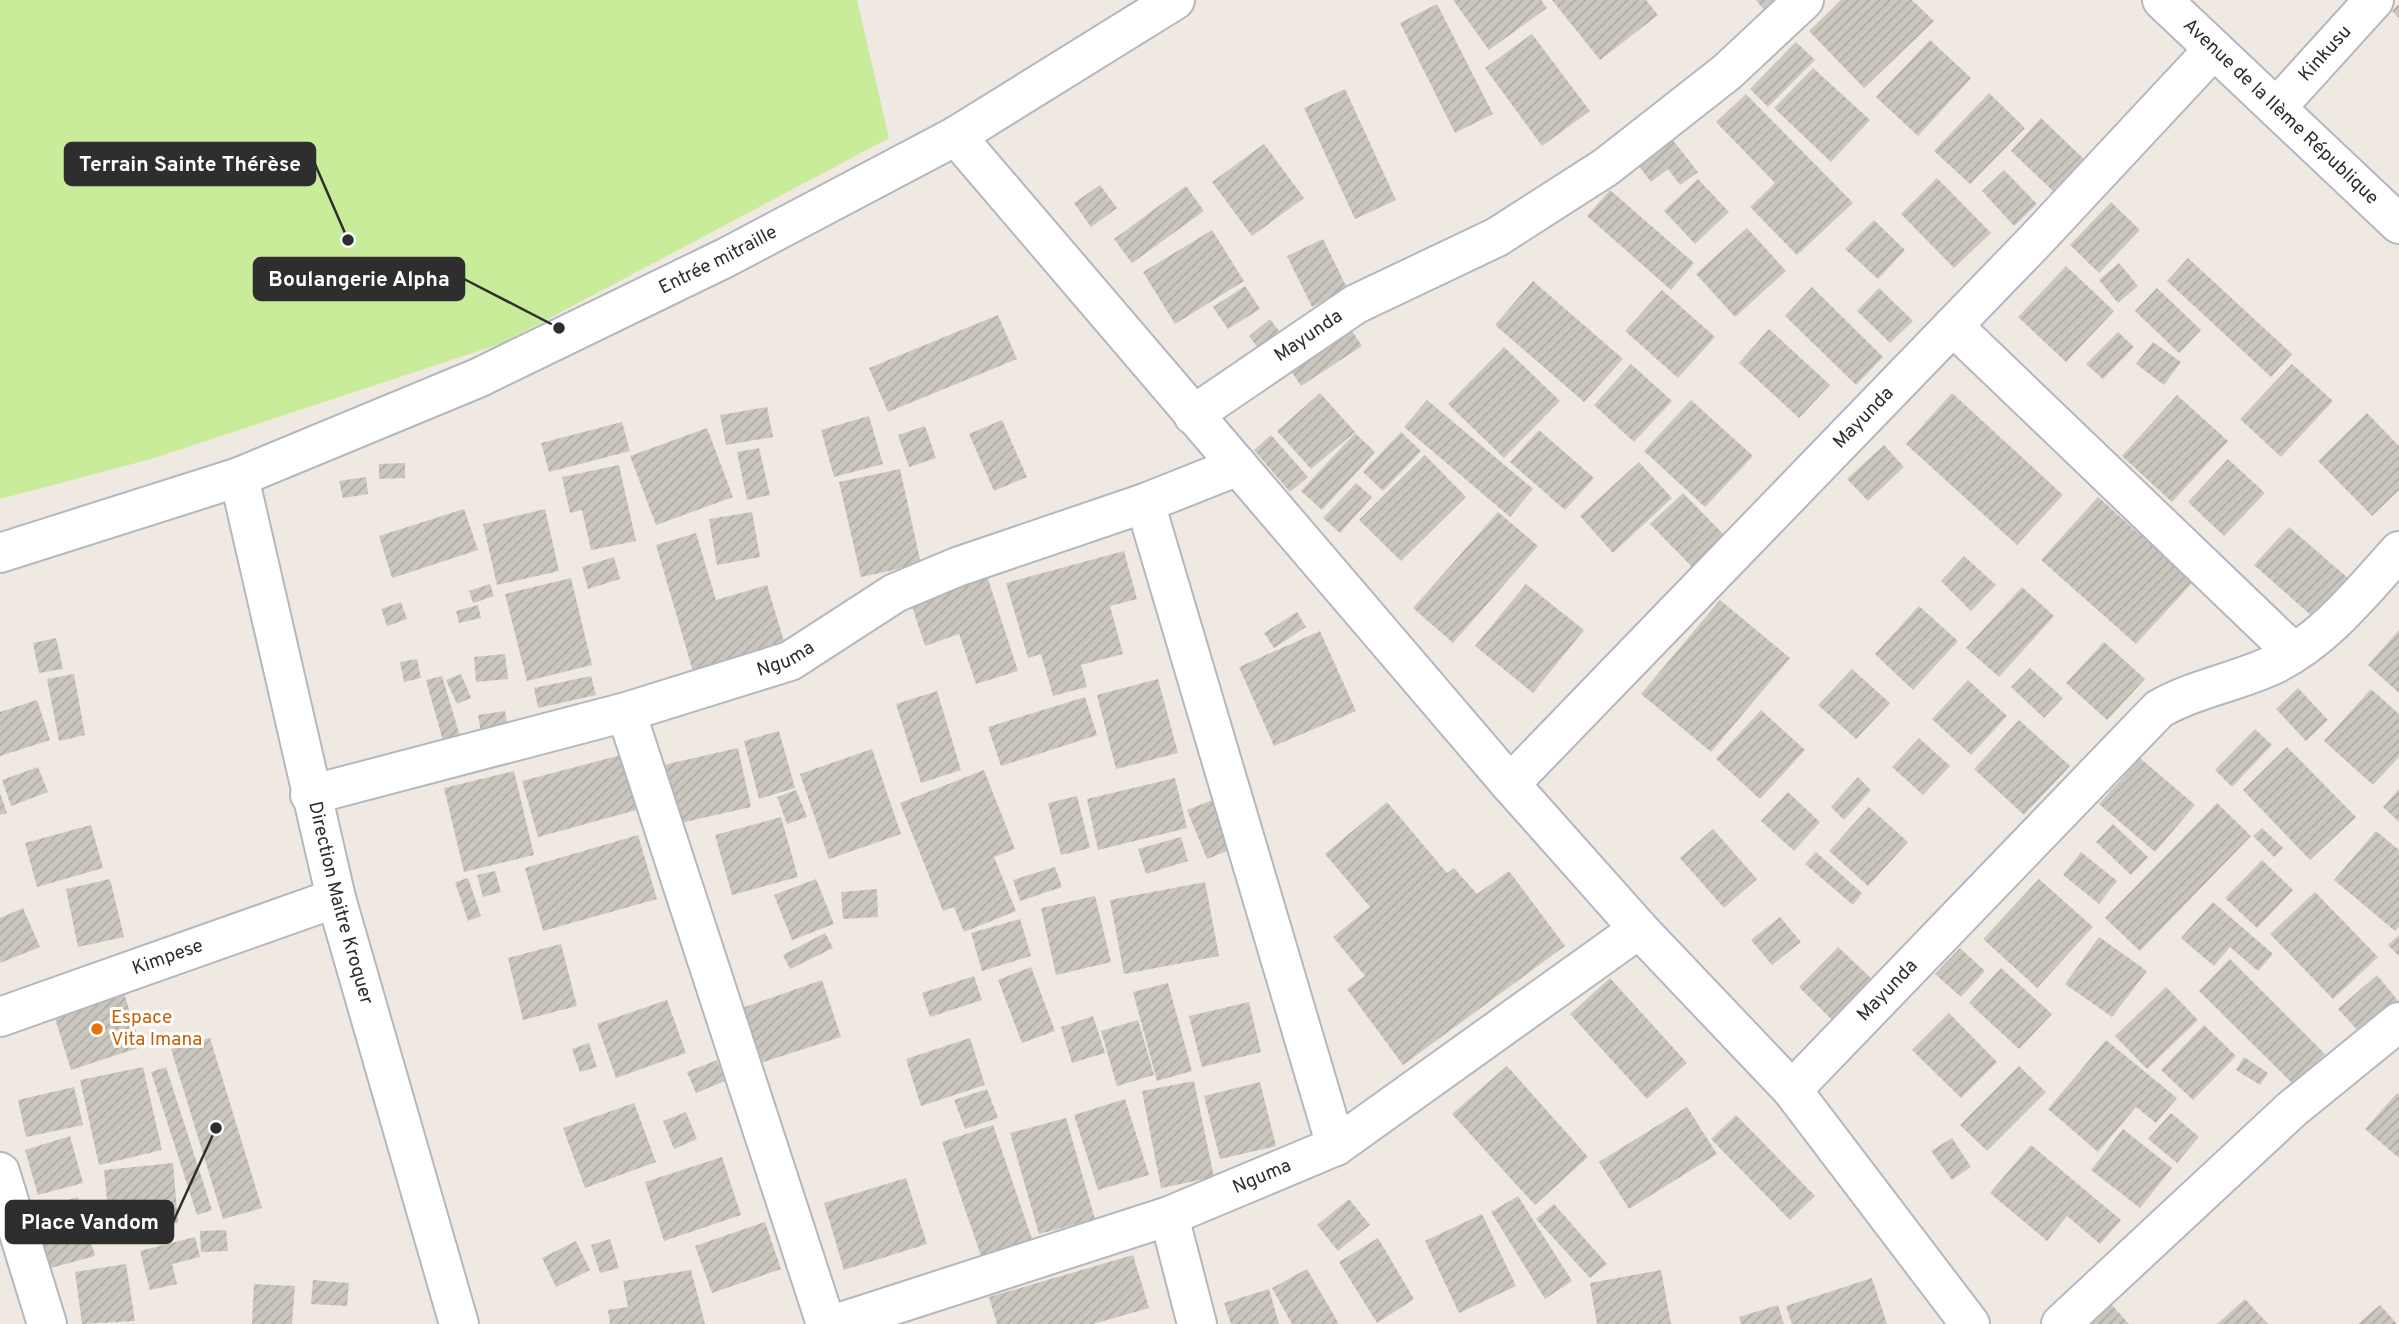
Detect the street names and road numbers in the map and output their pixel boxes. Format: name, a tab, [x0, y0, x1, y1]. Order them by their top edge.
street label: Avenue de la IIème République	[2177, 14, 2383, 210]
street label: Kinkusu	[2294, 20, 2357, 87]
street label: Entrée mitraille	[655, 220, 782, 300]
street label: Mayunda	[1270, 305, 1347, 368]
street label: Mayunda	[1828, 382, 1899, 454]
street label: Nguma	[754, 636, 819, 683]
street label: Direction Maitre Kroquer	[302, 799, 378, 1008]
street label: Kimpese	[129, 934, 207, 981]
street label: Mayunda	[1852, 954, 1923, 1027]
street label: Nguma	[1229, 1154, 1295, 1200]

